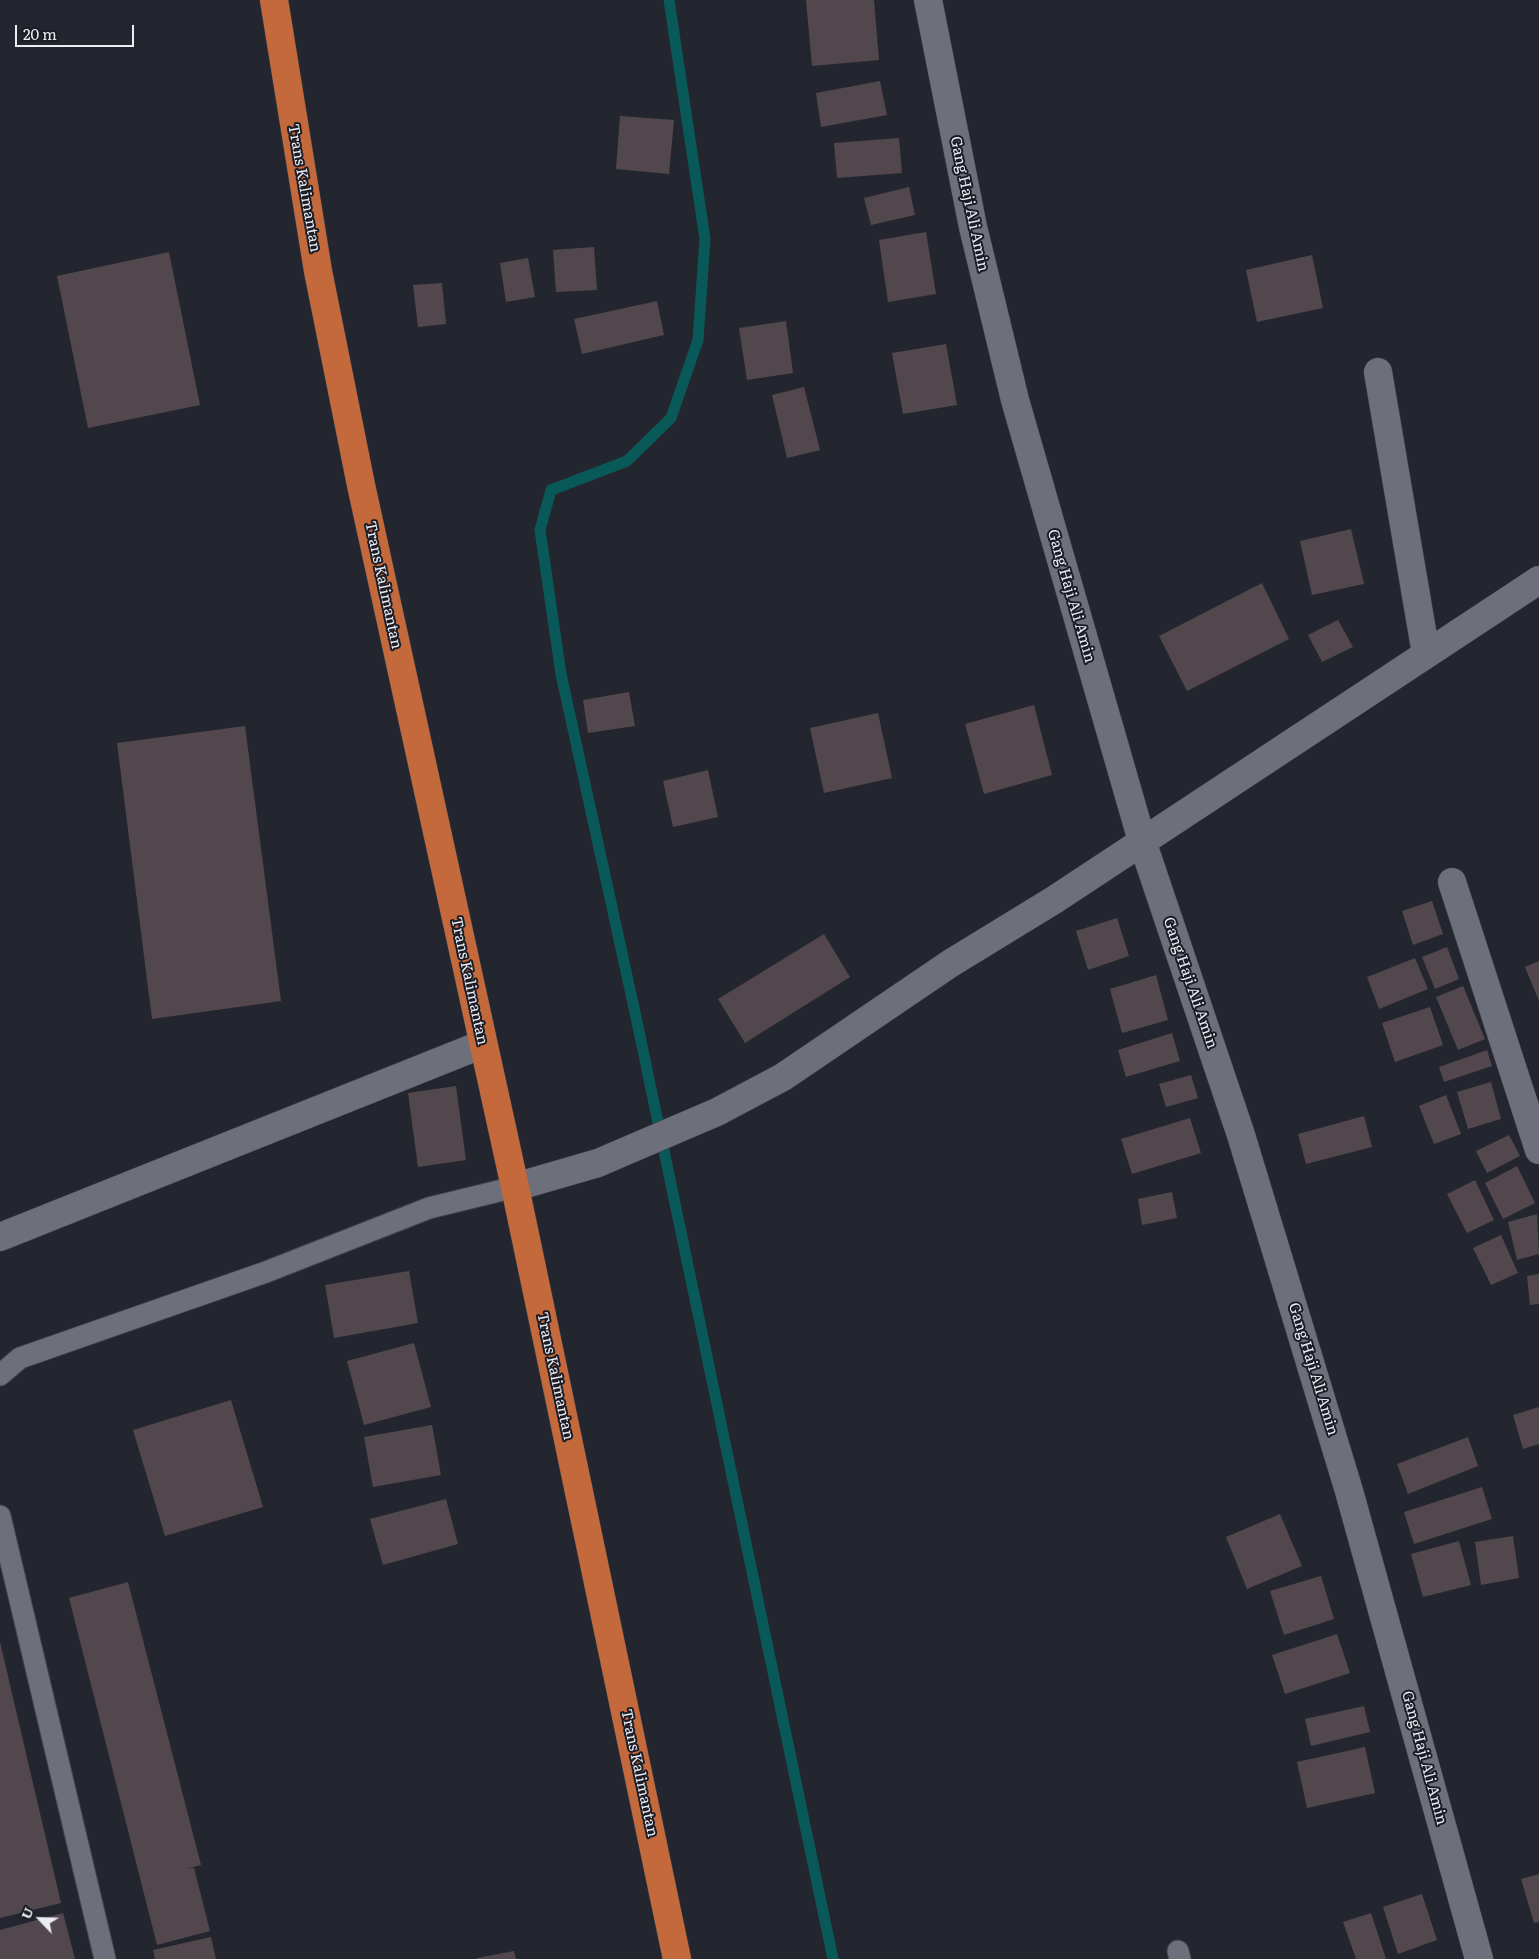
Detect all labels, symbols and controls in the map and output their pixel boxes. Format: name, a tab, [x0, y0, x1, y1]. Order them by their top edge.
scale bar	[18, 15, 136, 47]
text: 20 m	[23, 22, 57, 45]
street label: Trans Kalimantan	[284, 122, 324, 254]
street label: Gang Haji Ali Amin	[946, 135, 992, 273]
street label: Trans Kalimantan	[361, 519, 405, 651]
street label: Gang Haji Ali Amin	[1043, 527, 1099, 665]
street label: Trans Kalimantan	[447, 915, 491, 1047]
street label: Gang Haji Ali Amin	[1159, 915, 1221, 1051]
street label: Gang Haji Ali Amin	[1284, 1300, 1342, 1438]
street label: Trans Kalimantan	[533, 1310, 577, 1442]
street label: Gang Haji Ali Amin	[1397, 1689, 1451, 1827]
street label: Trans Kalimantan	[617, 1707, 661, 1839]
north arrow	[15, 1894, 65, 1944]
text: U	[15, 1904, 38, 1922]

